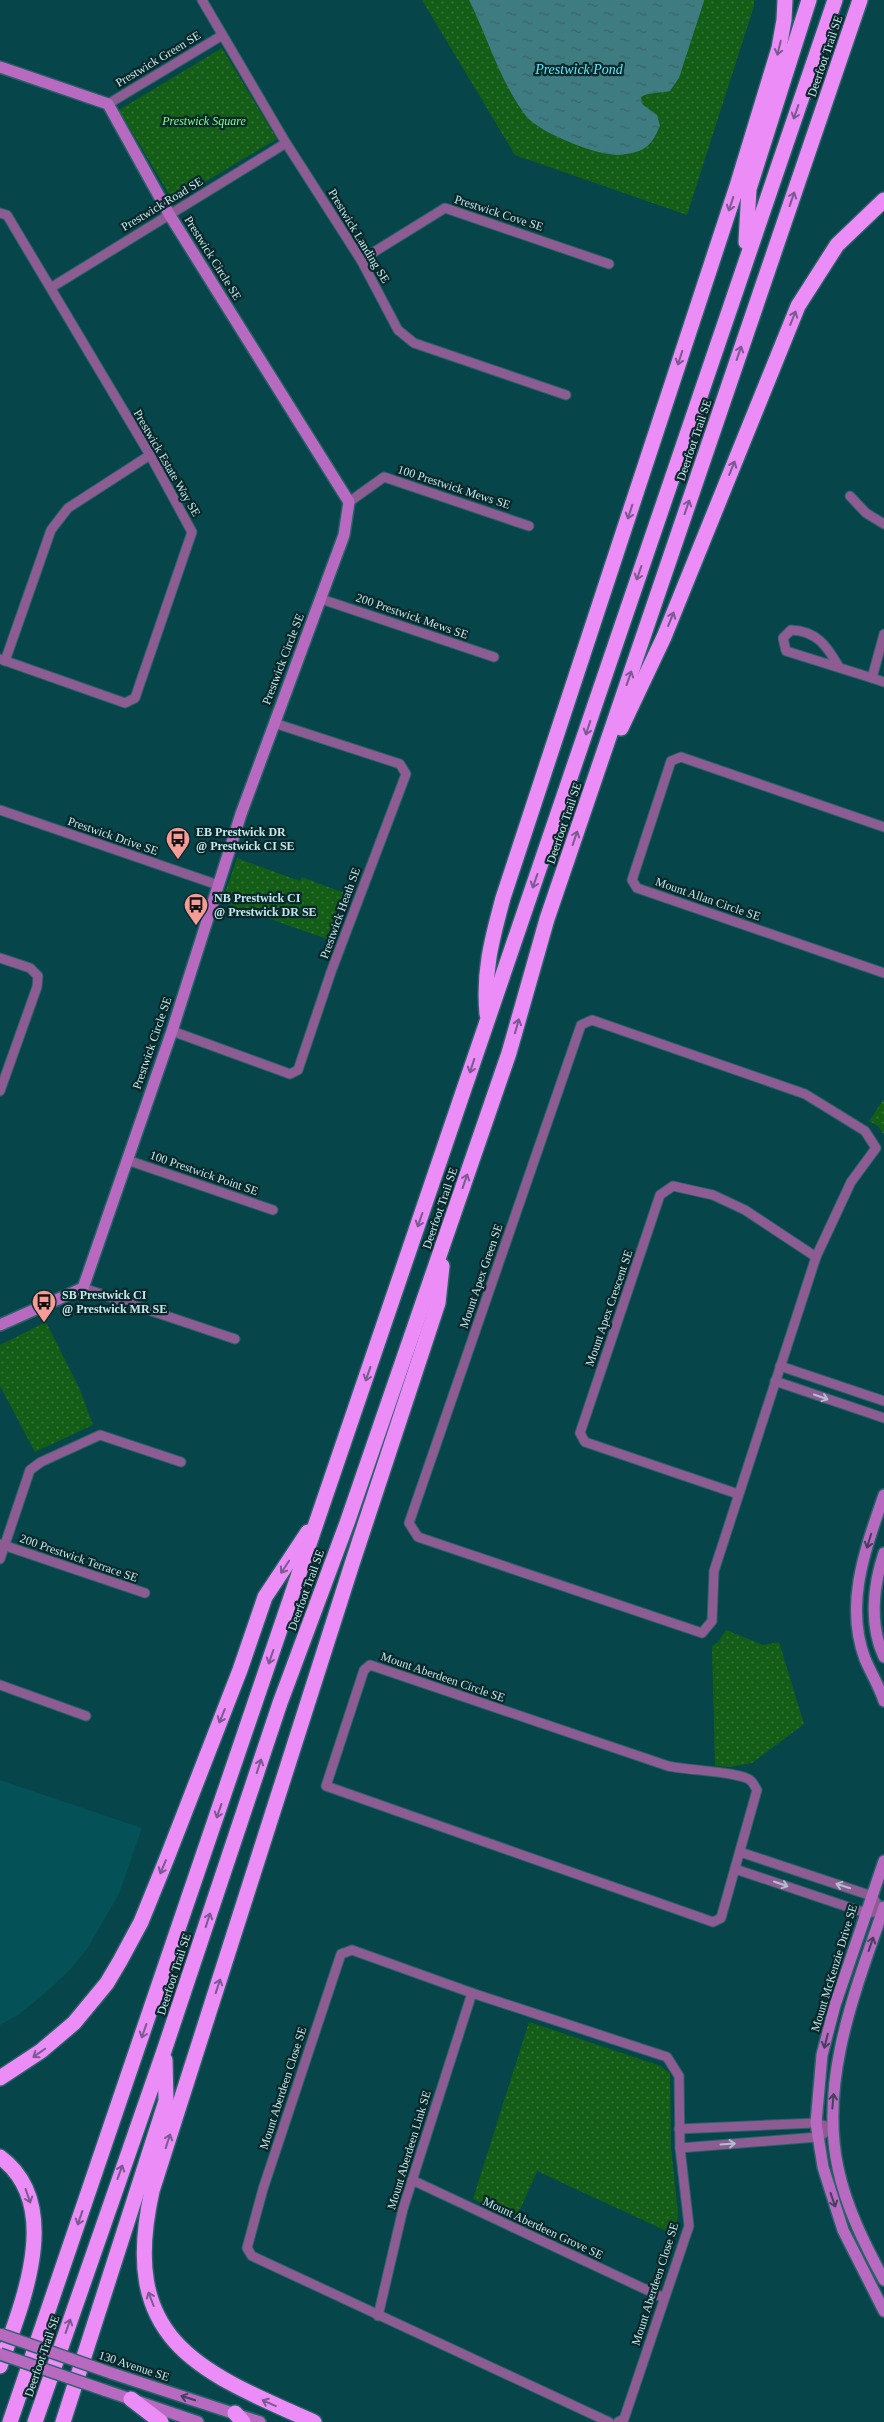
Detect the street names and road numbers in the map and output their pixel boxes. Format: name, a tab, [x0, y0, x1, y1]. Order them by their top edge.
street label: Deerfoot Trail SE	[804, 13, 846, 99]
street label: Prestwick Green SE	[113, 28, 203, 90]
street label: Prestwick Road SE	[119, 174, 205, 234]
street label: Prestwick Landing SE	[325, 186, 393, 286]
street label: Prestwick Cove SE	[453, 192, 545, 234]
street label: Prestwick Circle SE	[181, 213, 245, 303]
street label: Deerfoot Trail SE	[673, 397, 715, 483]
street label: Prestwick Estate Way SE	[131, 407, 203, 519]
street label: 100 Prestwick Mews SE	[396, 462, 512, 512]
street label: 200 Prestwick Mews SE	[354, 590, 470, 642]
street label: Prestwick Circle SE	[259, 611, 307, 707]
street label: Deerfoot Trail SE	[543, 780, 585, 866]
street label: Prestwick Drive SE	[66, 814, 160, 858]
street label: Prestwick Heath SE	[317, 866, 363, 960]
street label: Mount Allan Circle SE	[654, 874, 762, 924]
street label: Prestwick Circle SE	[130, 995, 174, 1091]
street label: 100 Prestwick Point SE	[148, 1148, 260, 1198]
street label: Deerfoot Trail SE	[419, 1165, 461, 1251]
street label: Mount Apex Green SE	[457, 1222, 505, 1330]
street label: Mount Apex Crescent SE	[582, 1248, 636, 1368]
street label: 200 Prestwick Terrace SE	[18, 1531, 140, 1585]
street label: Deerfoot Trail SE	[285, 1548, 327, 1632]
street label: Mount Aberdeen Circle SE	[379, 1649, 507, 1705]
street label: Mount McKenzie Drive SE	[808, 1903, 860, 2033]
street label: Deerfoot Trail SE	[154, 1931, 194, 2017]
street label: Mount Aberdeen Close SE	[257, 2025, 309, 2151]
street label: Mount Aberdeen Link SE	[384, 2089, 434, 2211]
street label: Mount Aberdeen Grove SE	[481, 2194, 605, 2262]
street label: Mount Aberdeen Close SE	[629, 2221, 681, 2347]
street label: Deerfoot Trail SE	[21, 2313, 63, 2399]
street label: 130 Avenue SE	[97, 2348, 171, 2384]

